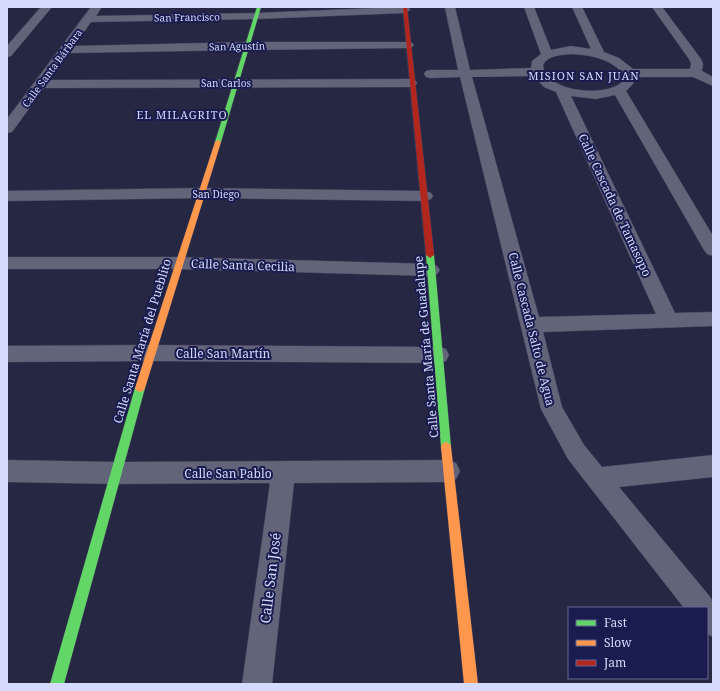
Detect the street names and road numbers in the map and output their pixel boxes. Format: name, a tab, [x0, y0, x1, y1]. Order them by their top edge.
street label: San Francisco	[154, 9, 220, 25]
street label: Calle Santa Bárbara	[19, 26, 85, 110]
street label: San Agustín	[209, 38, 266, 53]
street label: San Carlos	[201, 76, 251, 90]
street label: Calle Cascada de Tamasopo	[574, 131, 656, 279]
street label: San Diego	[192, 187, 240, 201]
street label: Calle Cascada Salto de Agua	[505, 250, 559, 408]
street label: Calle Santa Cecilia	[191, 255, 296, 275]
street label: Calle Santa María de Guadalupe	[410, 255, 442, 439]
street label: Calle Santa María del Pueblito	[109, 256, 175, 426]
street label: Calle San Martín	[176, 345, 271, 362]
street label: Calle San Pablo	[184, 465, 272, 482]
street label: Calle San José	[255, 532, 285, 624]

